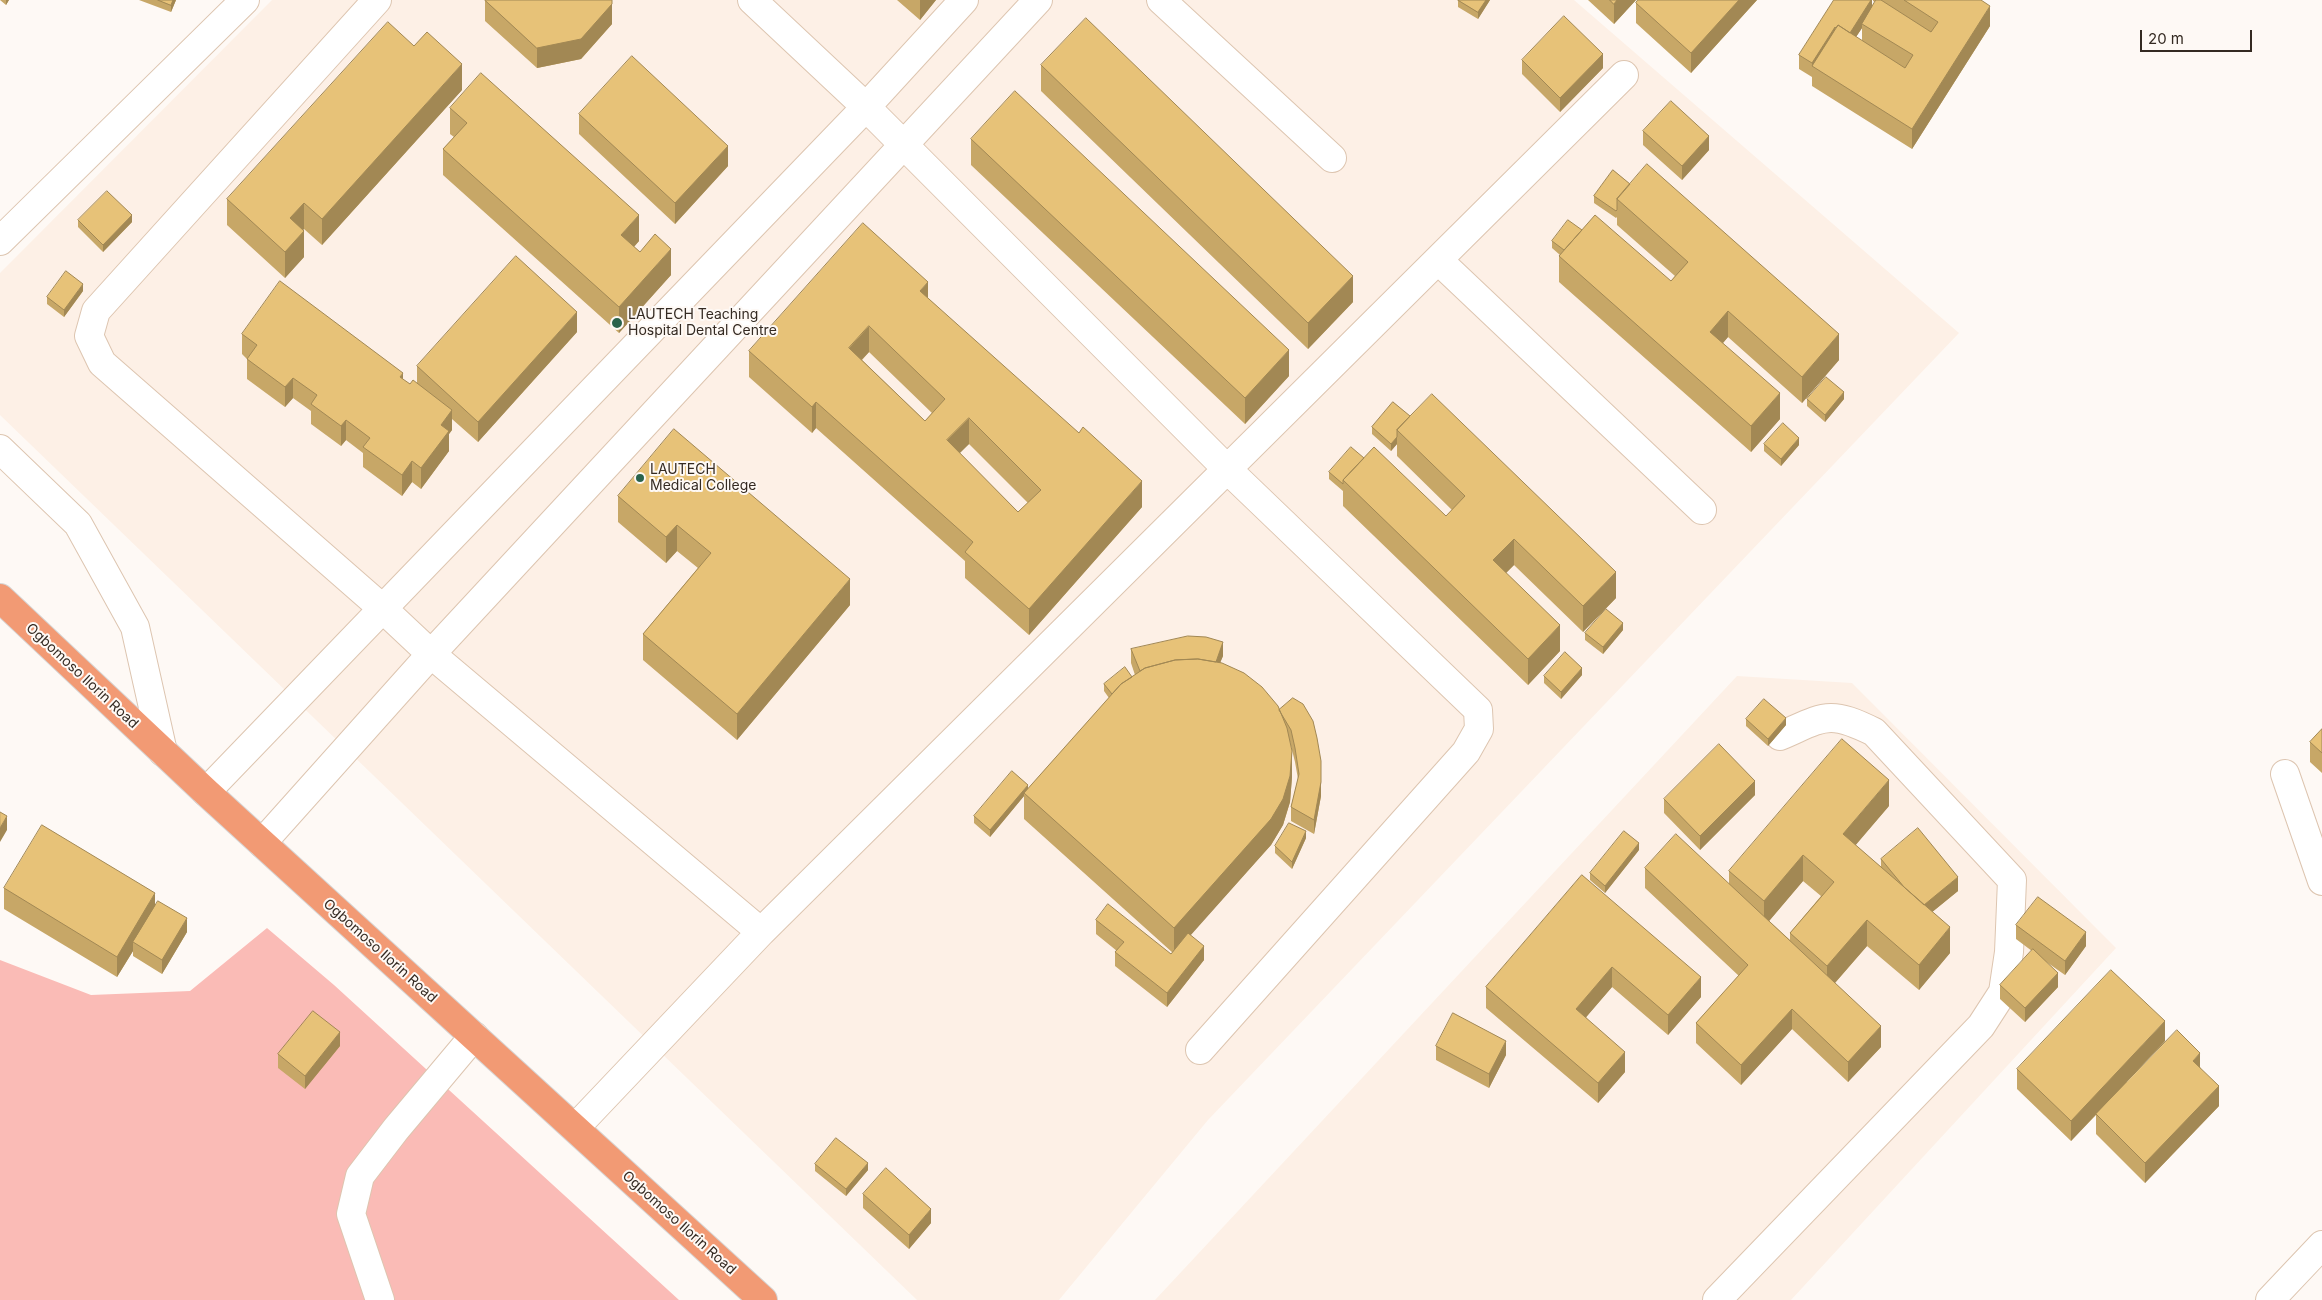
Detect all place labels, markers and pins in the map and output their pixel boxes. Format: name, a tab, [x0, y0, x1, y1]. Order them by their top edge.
place label: LAUTECH Teaching Hospital Dental Centre	[628, 307, 777, 340]
marker: LAUTECH Teaching Hospital Dental Centre	[610, 316, 624, 330]
place label: LAUTECH Medical College	[650, 462, 756, 494]
marker: LAUTECH Medical College	[634, 472, 646, 484]

